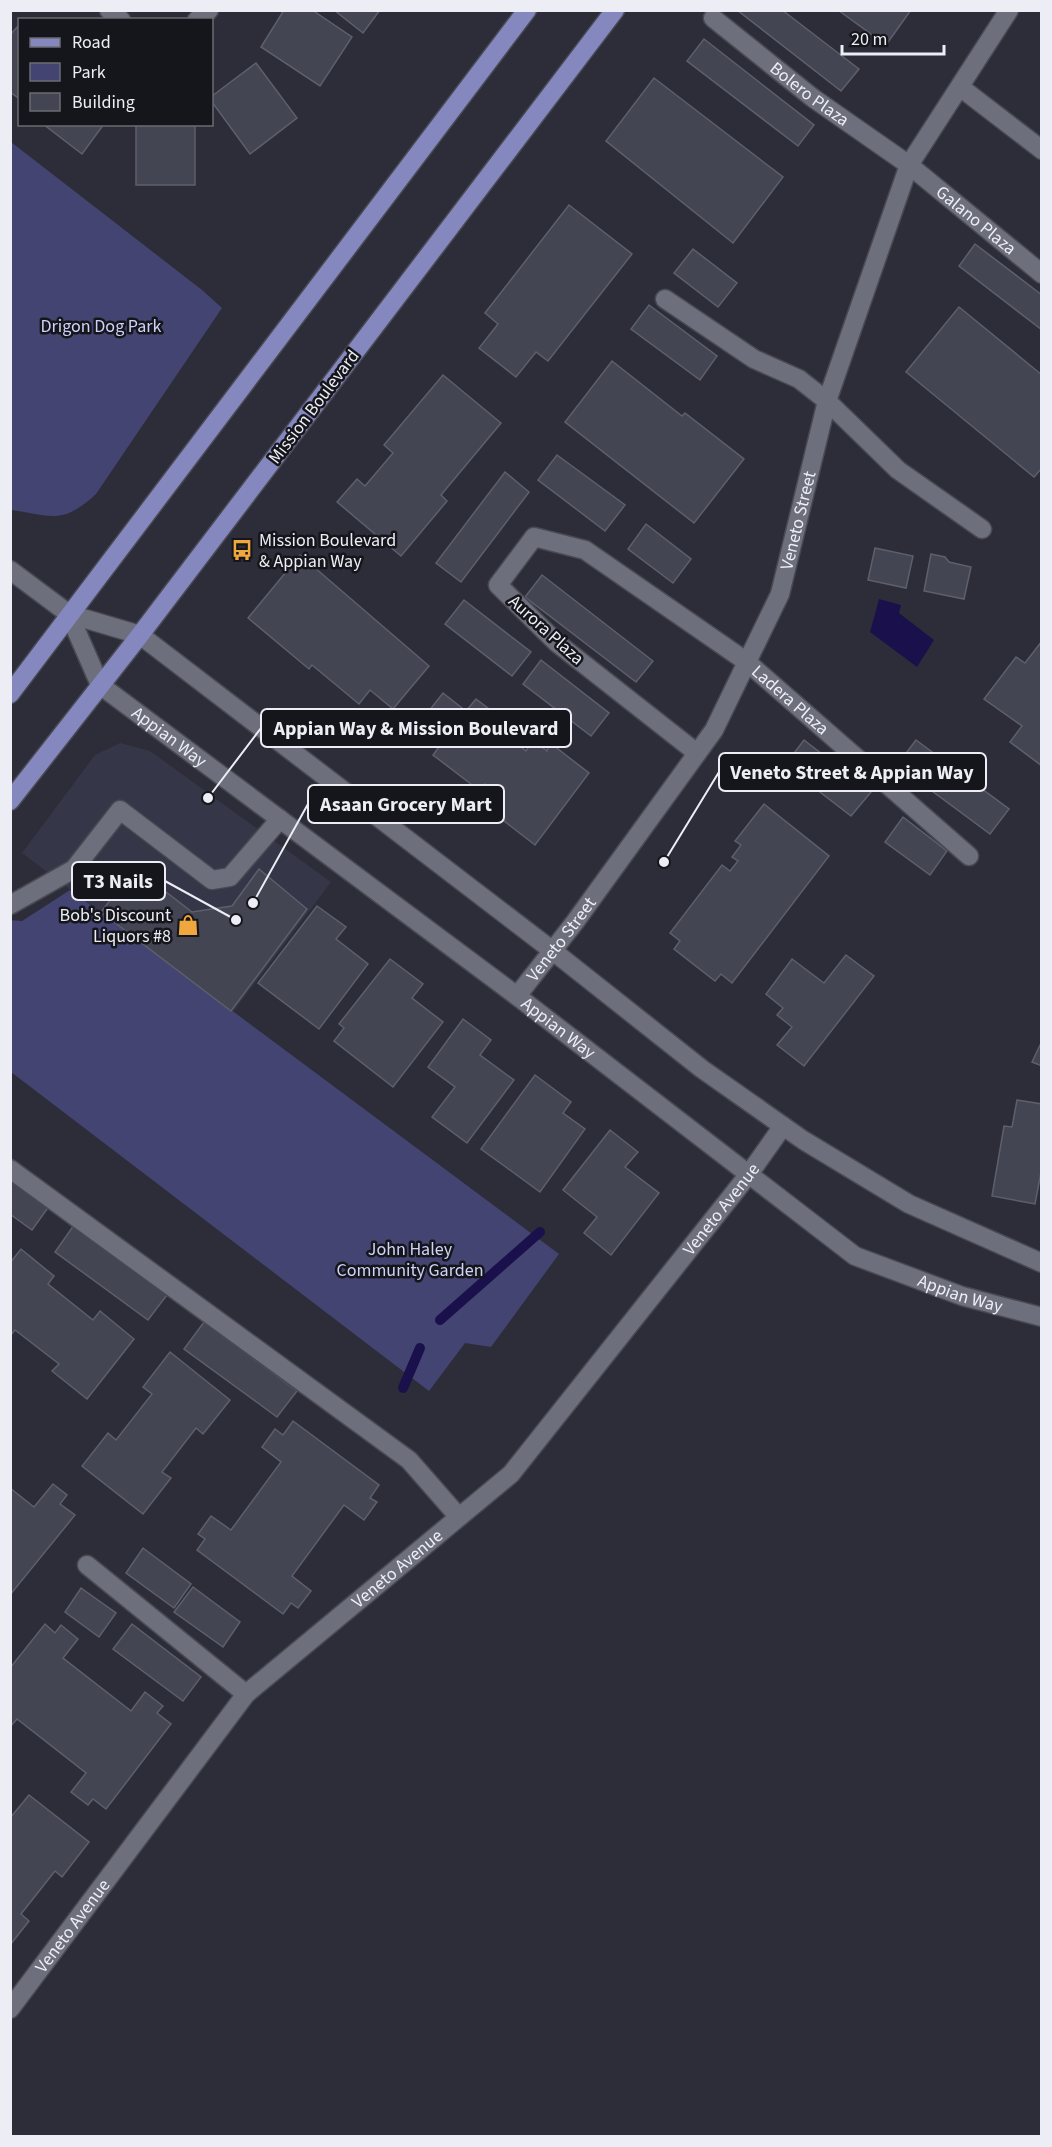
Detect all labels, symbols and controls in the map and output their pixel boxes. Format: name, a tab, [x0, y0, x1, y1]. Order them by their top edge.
legend	[18, 18, 213, 126]
scale bar	[842, 18, 944, 56]
text: 20 m	[851, 27, 887, 52]
text: Road	[72, 30, 111, 55]
street label: Bolero Plaza	[765, 56, 854, 132]
text: Park	[72, 60, 106, 85]
text: Building	[72, 90, 135, 115]
street label: Galano Plaza	[931, 180, 1022, 261]
park label: Drigon Dog Park	[41, 314, 162, 339]
street label: Mission Boulevard	[263, 345, 365, 469]
street label: Veneto Street	[774, 468, 822, 572]
place label: Mission Boulevard & Appian Way	[259, 528, 396, 574]
bus stop icon: Mission Boulevard & Appian Way	[230, 538, 254, 562]
street label: Aurora Plaza	[503, 589, 589, 671]
street label: Ladera Plaza	[746, 659, 835, 741]
street label: Appian Way	[127, 700, 213, 773]
callout: Appian Way & Mission Boulevard	[261, 709, 571, 747]
text: Appian Way & Mission Boulevard	[272, 715, 559, 743]
callout: Veneto Street & Appian Way	[719, 753, 986, 791]
text: Veneto Street & Appian Way	[729, 759, 974, 787]
callout: Asaan Grocery Mart	[308, 785, 504, 823]
text: Asaan Grocery Mart	[319, 791, 492, 819]
callout: T3 Nails	[72, 862, 165, 900]
text: T3 Nails	[83, 868, 153, 896]
street label: Veneto Street	[520, 892, 602, 987]
place label: Bob's Discount Liquors #8	[60, 903, 171, 949]
shop icon: Bob's Discount Liquors #8	[176, 913, 200, 937]
street label: Appian Way	[516, 991, 601, 1065]
street label: Veneto Avenue	[677, 1158, 765, 1261]
park label: John Haley Community Garden	[336, 1237, 484, 1283]
street label: Appian Way	[914, 1268, 1006, 1319]
street label: Veneto Avenue	[346, 1523, 448, 1614]
street label: Veneto Avenue	[29, 1874, 116, 1978]

